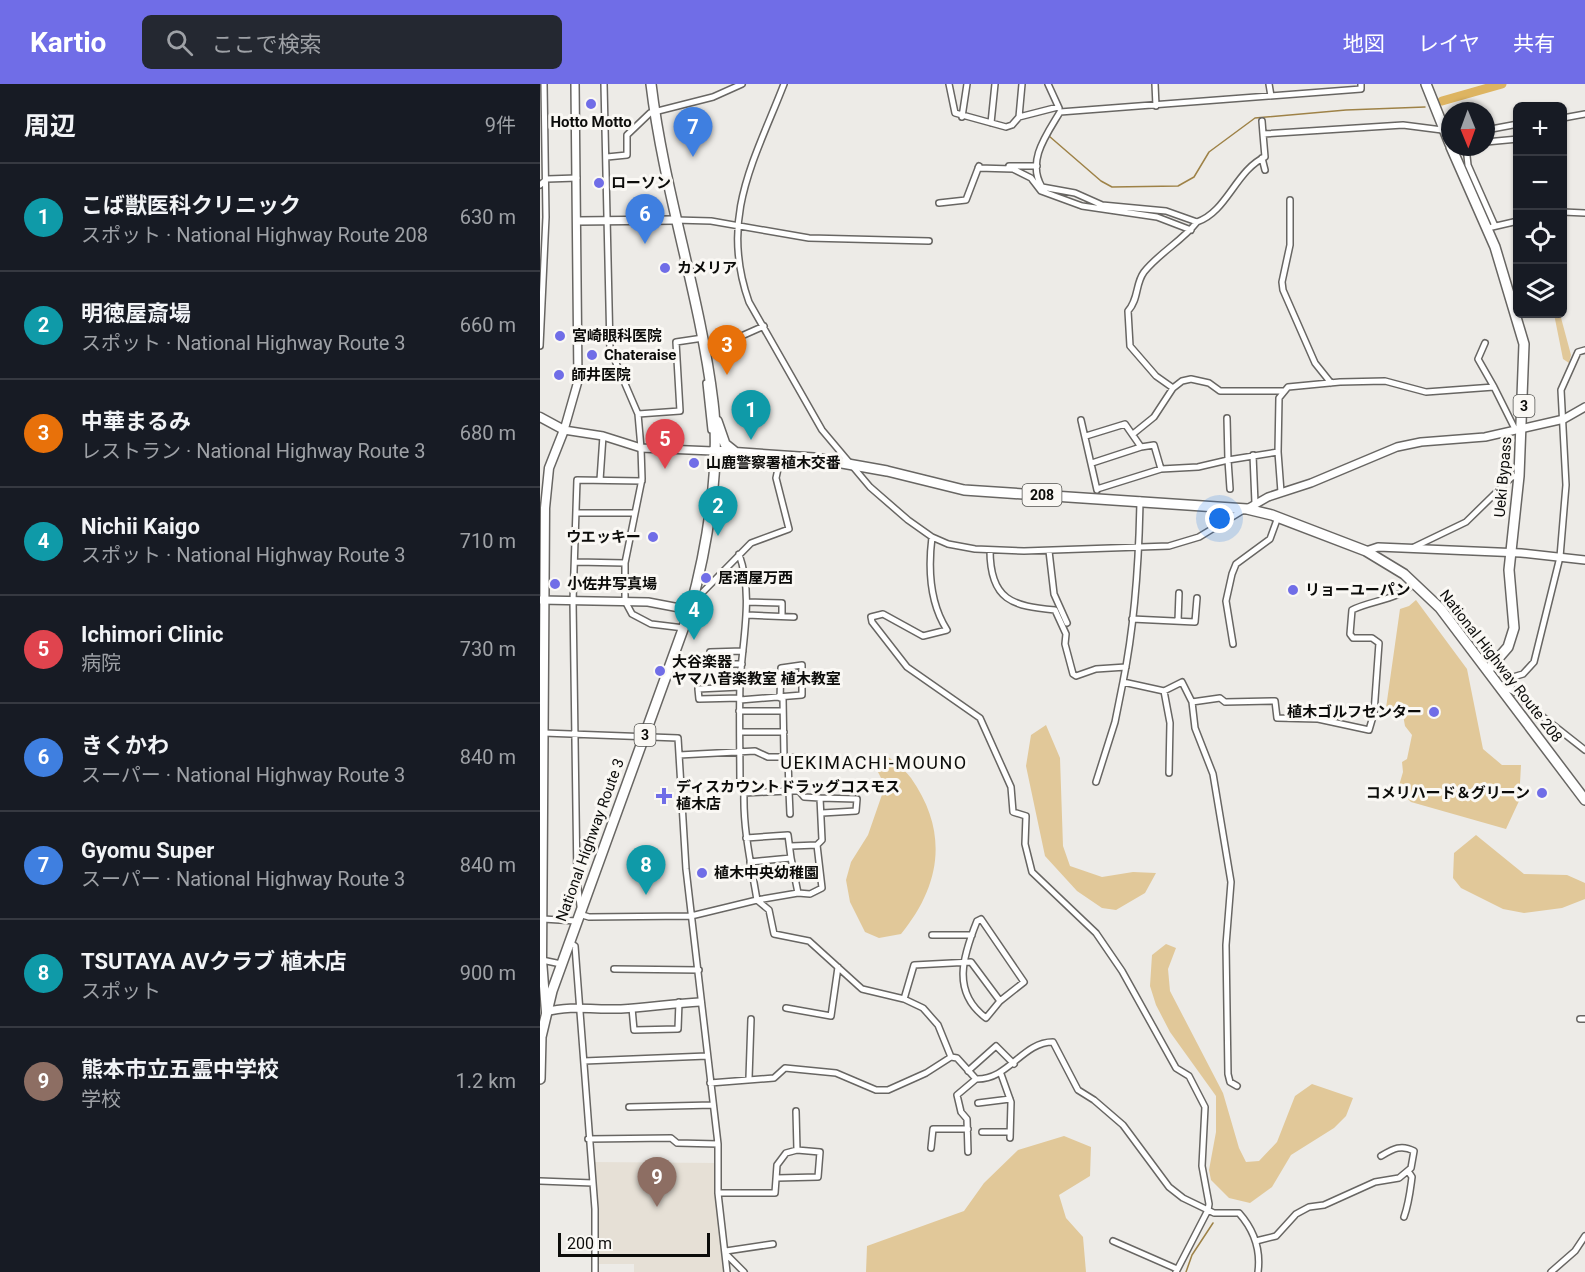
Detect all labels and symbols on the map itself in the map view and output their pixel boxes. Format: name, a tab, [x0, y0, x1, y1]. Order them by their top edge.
marker: Hotto Motto	[584, 97, 598, 111]
north arrow	[1441, 102, 1495, 156]
pin: 7	[674, 107, 712, 157]
place label: Hotto Motto	[550, 113, 632, 131]
place label: ローソン	[611, 174, 671, 192]
marker: ローソン	[592, 176, 606, 190]
pin: 6	[626, 194, 664, 244]
place label: カメリア	[677, 259, 737, 277]
marker: カメリア	[658, 261, 672, 275]
pin: 3	[708, 326, 747, 375]
place label: 宮崎眼科医院	[572, 327, 662, 345]
marker: 宮崎眼科医院	[553, 329, 567, 343]
place label: Chateraise	[604, 346, 676, 364]
marker: Chateraise	[585, 348, 599, 362]
place label: 師井医院	[571, 366, 631, 384]
marker: 師井医院	[552, 368, 566, 382]
pin: 1	[732, 390, 770, 440]
road number: 3	[1514, 395, 1534, 417]
pin: 5	[646, 420, 684, 469]
street label: Ueki Bypass	[1490, 436, 1516, 518]
place label: 山鹿警察署植木交番	[706, 454, 841, 472]
marker: 山鹿警察署植木交番	[687, 456, 701, 470]
road number: 208	[1022, 484, 1062, 506]
pin: 2	[698, 486, 738, 536]
your location	[1205, 504, 1234, 533]
place label: ウエッキー	[566, 528, 641, 546]
marker: ウエッキー	[646, 530, 660, 544]
place label: 居酒屋万西	[718, 569, 793, 587]
marker: 居酒屋万西	[699, 571, 713, 585]
place label: 小佐井写真場	[567, 575, 657, 593]
marker: 小佐井写真場	[548, 577, 562, 591]
place label: リョーユーパン	[1305, 581, 1411, 599]
marker: リョーユーパン	[1286, 583, 1300, 597]
street label: National Highway Route 208	[1436, 586, 1566, 746]
pin: 4	[674, 590, 714, 640]
place label: 大谷楽器 ヤマハ音楽教室 植木教室	[672, 653, 841, 688]
marker: 大谷楽器 ヤマハ音楽教室 植木教室	[653, 664, 667, 678]
place label: 植木ゴルフセンター	[1287, 703, 1422, 721]
marker: 植木ゴルフセンター	[1427, 705, 1441, 719]
road number: 3	[634, 724, 656, 746]
district label: UEKIMACHI-MOUNO	[780, 752, 968, 773]
street label: National Highway Route 3	[552, 756, 628, 924]
place label: ディスカウントドラッグコスモス 植木店	[676, 778, 900, 813]
place label: コメリハード＆グリーン	[1366, 784, 1530, 802]
marker: コメリハード＆グリーン	[1535, 786, 1549, 800]
marker: ディスカウントドラッグコスモス 植木店	[657, 789, 671, 803]
pin: 8	[626, 846, 666, 895]
place label: 植木中央幼稚園	[714, 864, 819, 882]
marker: 植木中央幼稚園	[695, 866, 709, 880]
pin: 9	[638, 1158, 676, 1207]
scale bar	[558, 1230, 710, 1258]

